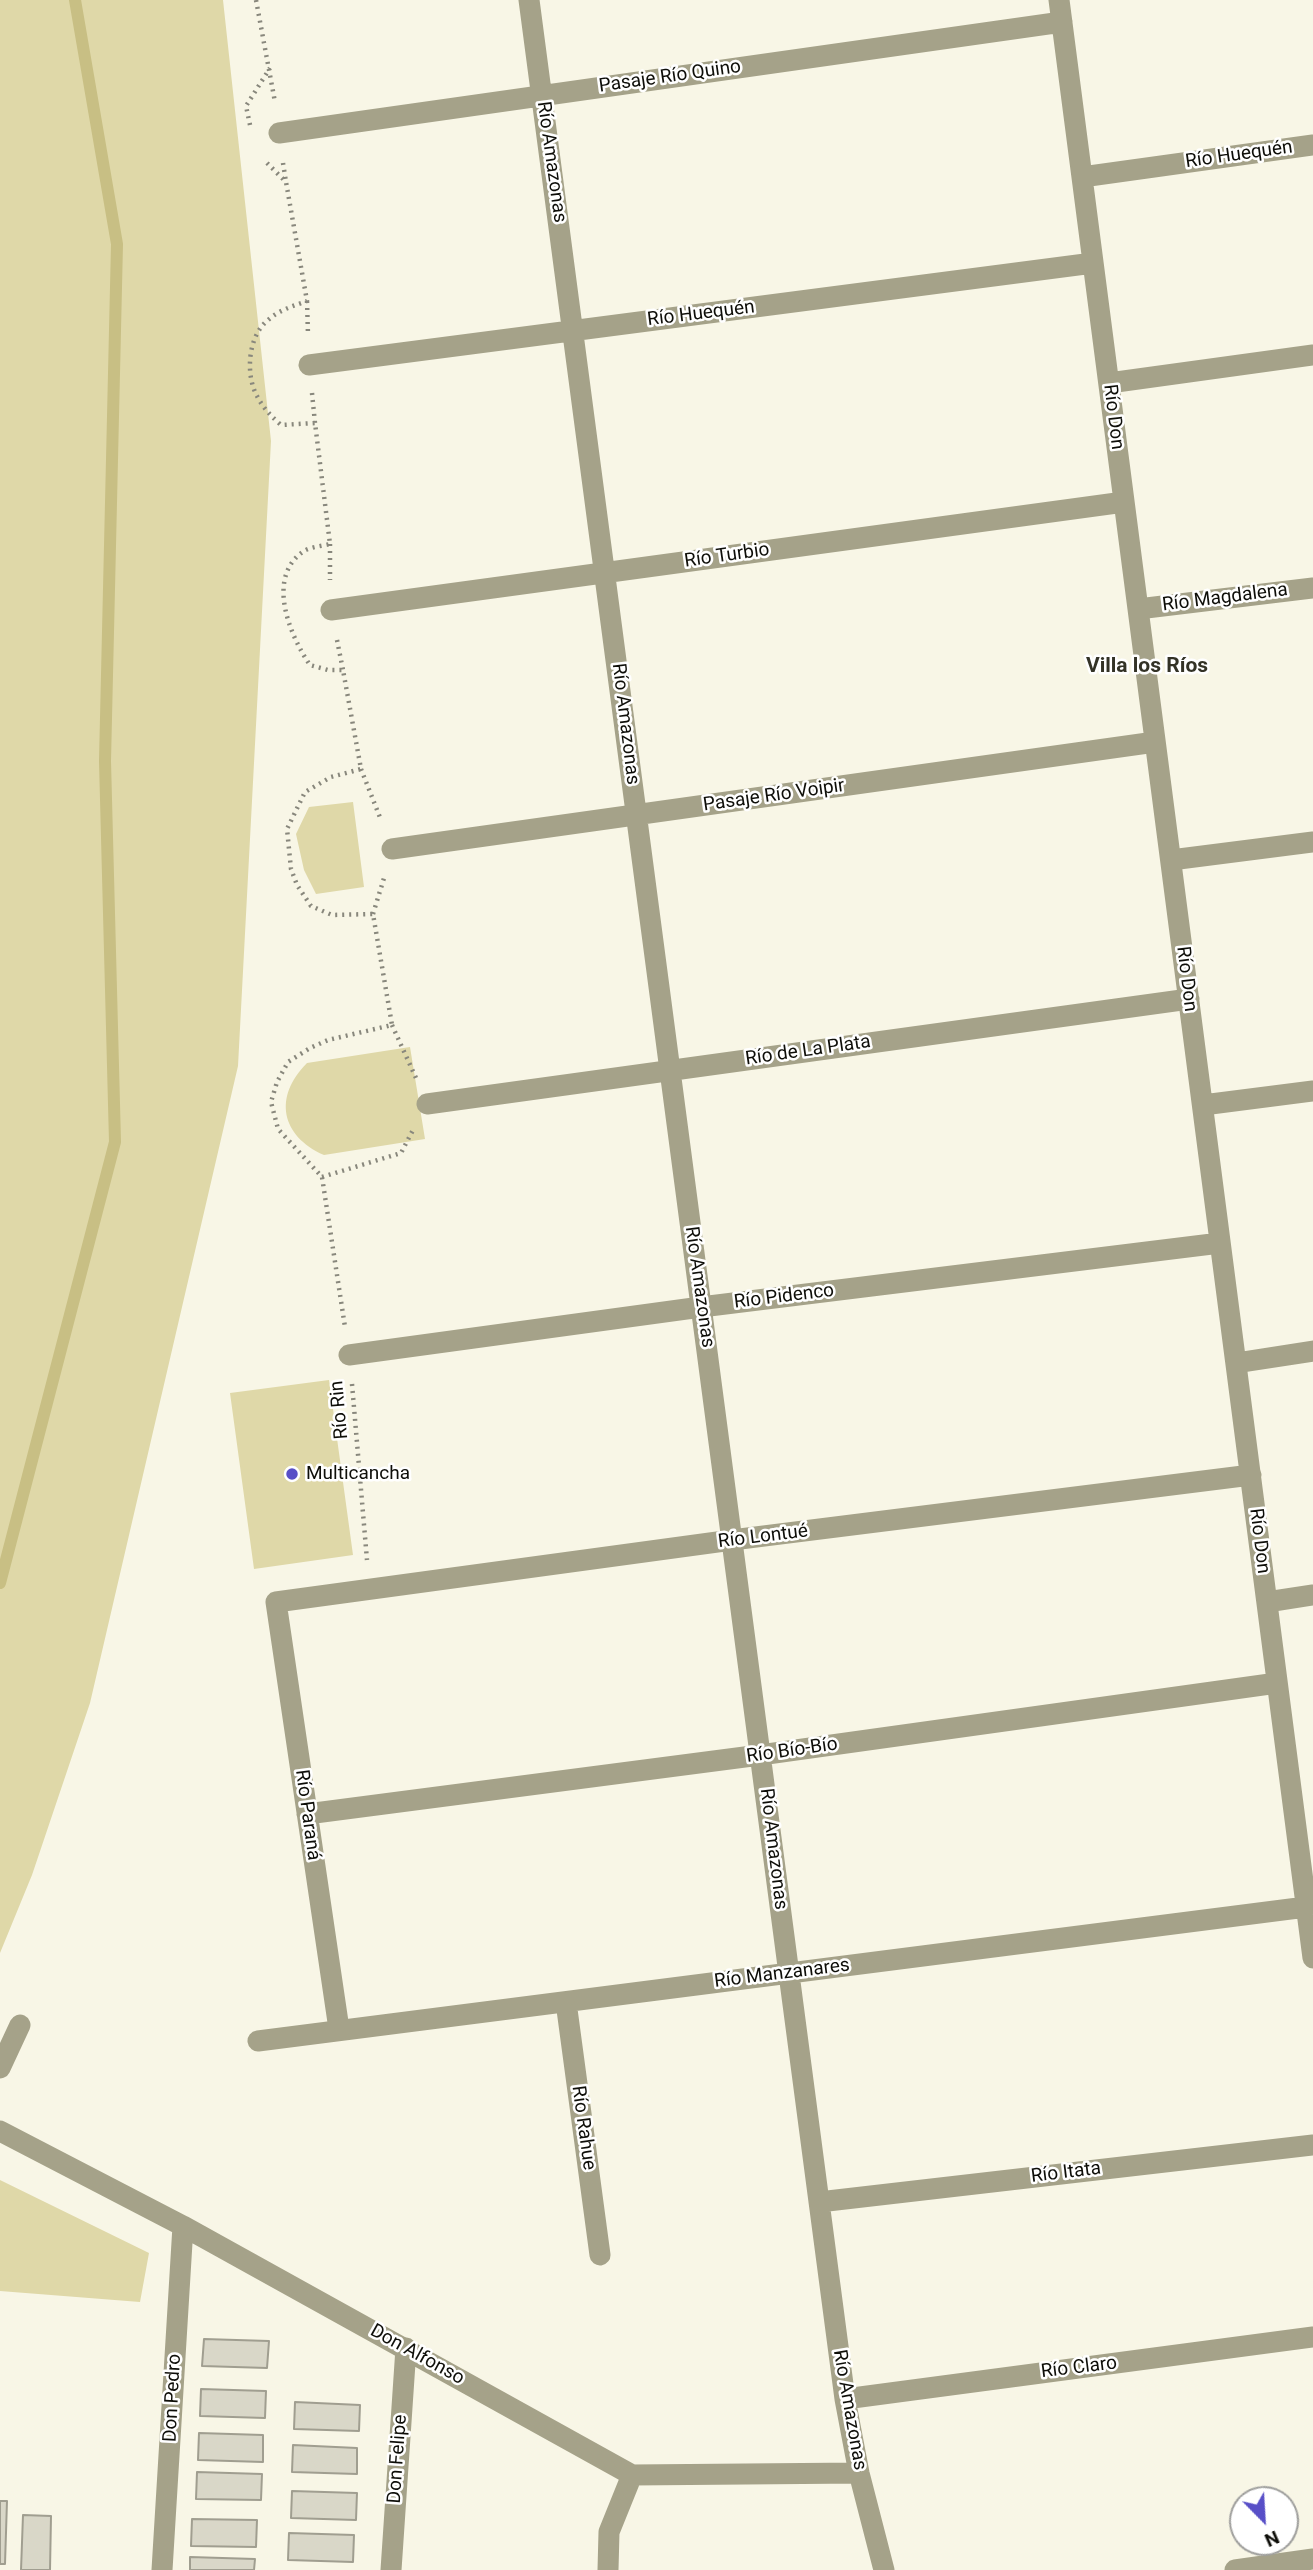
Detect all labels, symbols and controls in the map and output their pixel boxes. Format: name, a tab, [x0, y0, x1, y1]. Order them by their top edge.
street label: Pasaje Río Quino	[598, 56, 742, 98]
street label: Río Amazonas	[531, 100, 571, 224]
street label: Río Huequén	[1184, 136, 1294, 174]
street label: Río Huequén	[646, 296, 756, 332]
street label: Río Don	[1098, 383, 1128, 451]
street label: Río Turbio	[683, 539, 771, 573]
street label: Río Magdalena	[1161, 579, 1289, 617]
district label: Villa los Ríos	[1086, 654, 1208, 680]
street label: Río Amazonas	[606, 662, 644, 786]
street label: Pasaje Río Voipir	[702, 775, 846, 817]
street label: Río Don	[1171, 945, 1201, 1013]
street label: Río de La Plata	[744, 1031, 872, 1071]
street label: Río Amazonas	[679, 1225, 719, 1349]
street label: Río Pidenco	[733, 1280, 835, 1314]
street label: Río Rin	[326, 1380, 354, 1440]
place label: Multicancha	[306, 1463, 410, 1485]
marker: Multicancha	[284, 1466, 300, 1482]
street label: Río Don	[1244, 1507, 1274, 1575]
street label: Río Lontué	[717, 1520, 809, 1554]
street label: Río Bío-Bío	[745, 1733, 839, 1769]
street label: Río Paraná	[289, 1768, 325, 1862]
street label: Río Amazonas	[754, 1787, 792, 1911]
street label: Río Manzanares	[713, 1954, 851, 1994]
street label: Río Rahue	[566, 2084, 600, 2172]
street label: Río Itata	[1030, 2157, 1102, 2189]
street label: Don Alfonso	[366, 2320, 468, 2390]
street label: Río Amazonas	[827, 2348, 871, 2472]
street label: Río Claro	[1040, 2352, 1118, 2384]
street label: Don Pedro	[159, 2353, 187, 2443]
street label: Don Felipe	[384, 2414, 412, 2504]
north arrow	[1229, 2486, 1299, 2556]
text: N	[1261, 2526, 1283, 2552]

